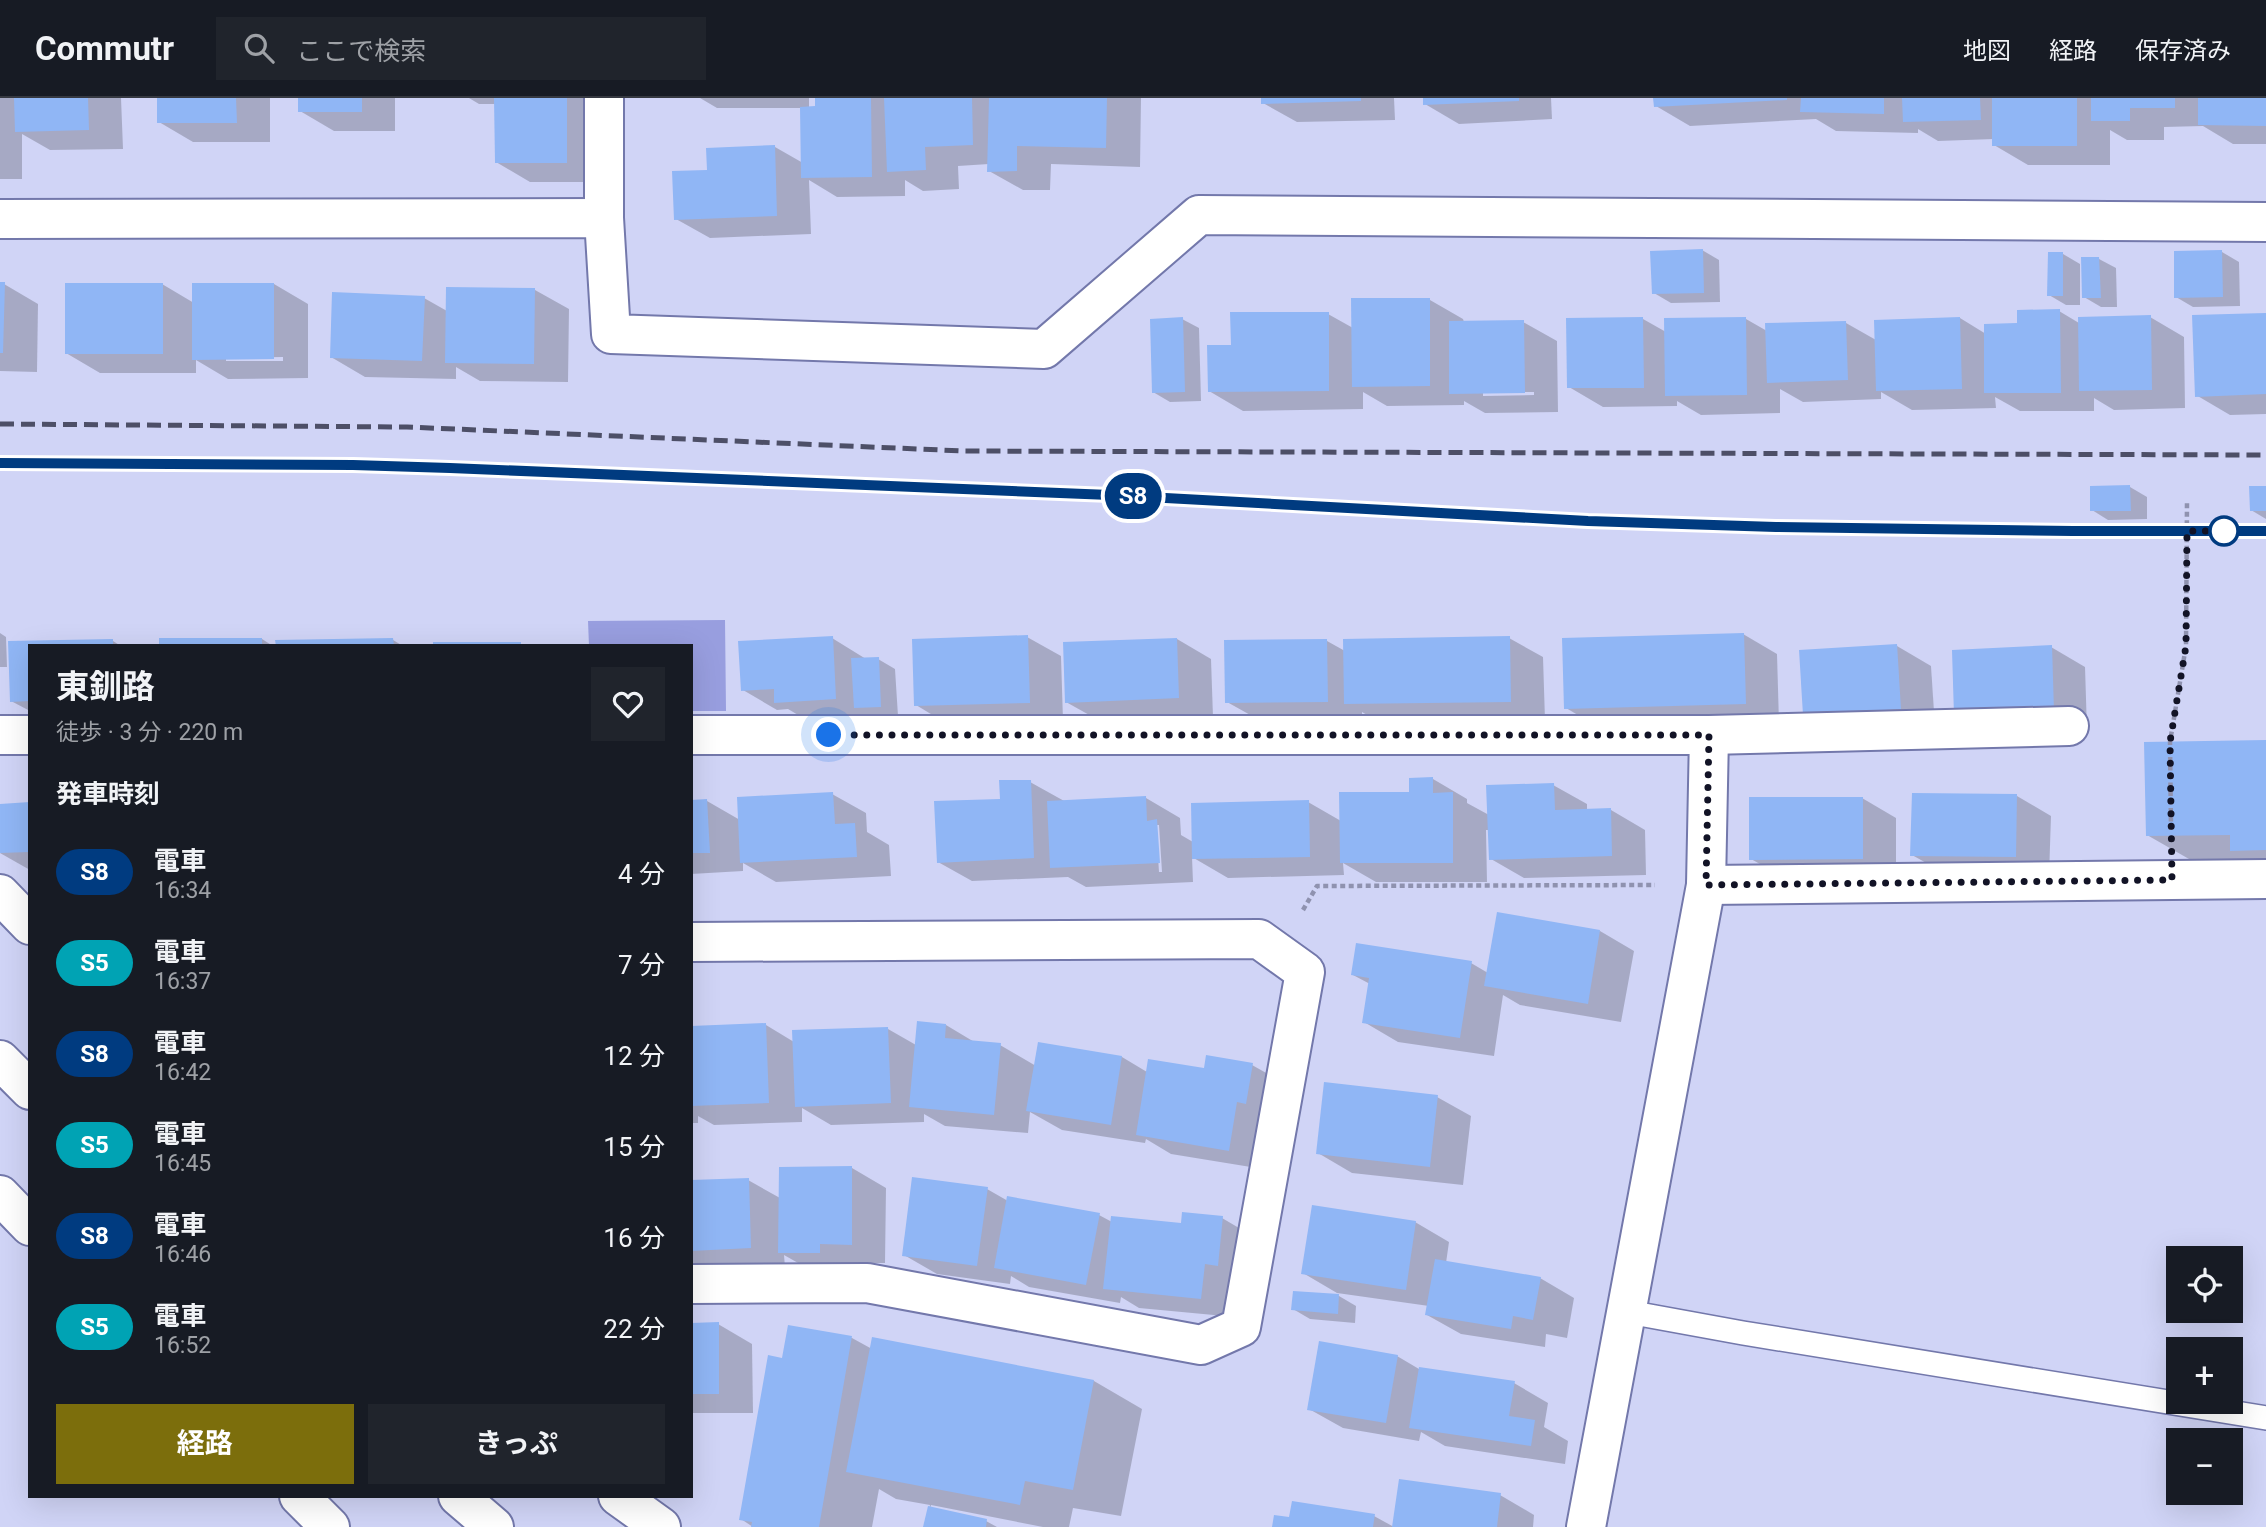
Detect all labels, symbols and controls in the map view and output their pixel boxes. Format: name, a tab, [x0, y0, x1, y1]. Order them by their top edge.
search box	[216, 17, 706, 80]
text: Commutr	[35, 29, 174, 68]
icon: search	[240, 29, 278, 67]
text: ここで検索	[296, 36, 426, 66]
text: 地図	[1963, 37, 2011, 65]
text: 経路	[2049, 37, 2097, 65]
text: 保存済み	[2135, 37, 2231, 65]
line badge: S8	[1102, 473, 1164, 519]
text: S8	[1119, 482, 1147, 510]
unlabelled marker	[2209, 516, 2239, 546]
text: 東釧路	[56, 667, 155, 706]
button: heart	[591, 667, 665, 741]
your location	[811, 717, 846, 752]
text: 徒歩 · 3 分 · 220 m	[56, 719, 243, 746]
text: 発車時刻	[56, 779, 160, 809]
text: 電車	[154, 846, 206, 876]
text: S8	[80, 858, 109, 886]
text: 4 分	[618, 859, 665, 889]
text: 16:34	[154, 877, 211, 904]
text: 電車	[154, 937, 206, 967]
text: S5	[80, 949, 109, 977]
text: 7 分	[618, 950, 665, 980]
text: 16:37	[154, 968, 211, 995]
text: 電車	[154, 1028, 206, 1058]
text: S8	[80, 1040, 109, 1068]
text: 12 分	[603, 1041, 665, 1071]
text: 16:42	[154, 1059, 211, 1086]
text: 電車	[154, 1119, 206, 1149]
text: S5	[80, 1131, 109, 1159]
text: 15 分	[603, 1132, 665, 1162]
text: 16:45	[154, 1150, 211, 1177]
text: 電車	[154, 1210, 206, 1240]
text: S8	[80, 1222, 109, 1250]
text: 16 分	[603, 1223, 665, 1253]
text: 16:46	[154, 1241, 211, 1268]
map controls	[2166, 1246, 2243, 1505]
button: locate	[2166, 1246, 2243, 1323]
text: 電車	[154, 1301, 206, 1331]
text: S5	[80, 1313, 109, 1341]
text: 22 分	[603, 1314, 665, 1344]
text: 16:52	[154, 1332, 211, 1359]
button: +	[2166, 1337, 2243, 1414]
button: 経路	[56, 1404, 354, 1484]
button: きっぷ	[368, 1404, 665, 1484]
button: −	[2166, 1428, 2243, 1505]

